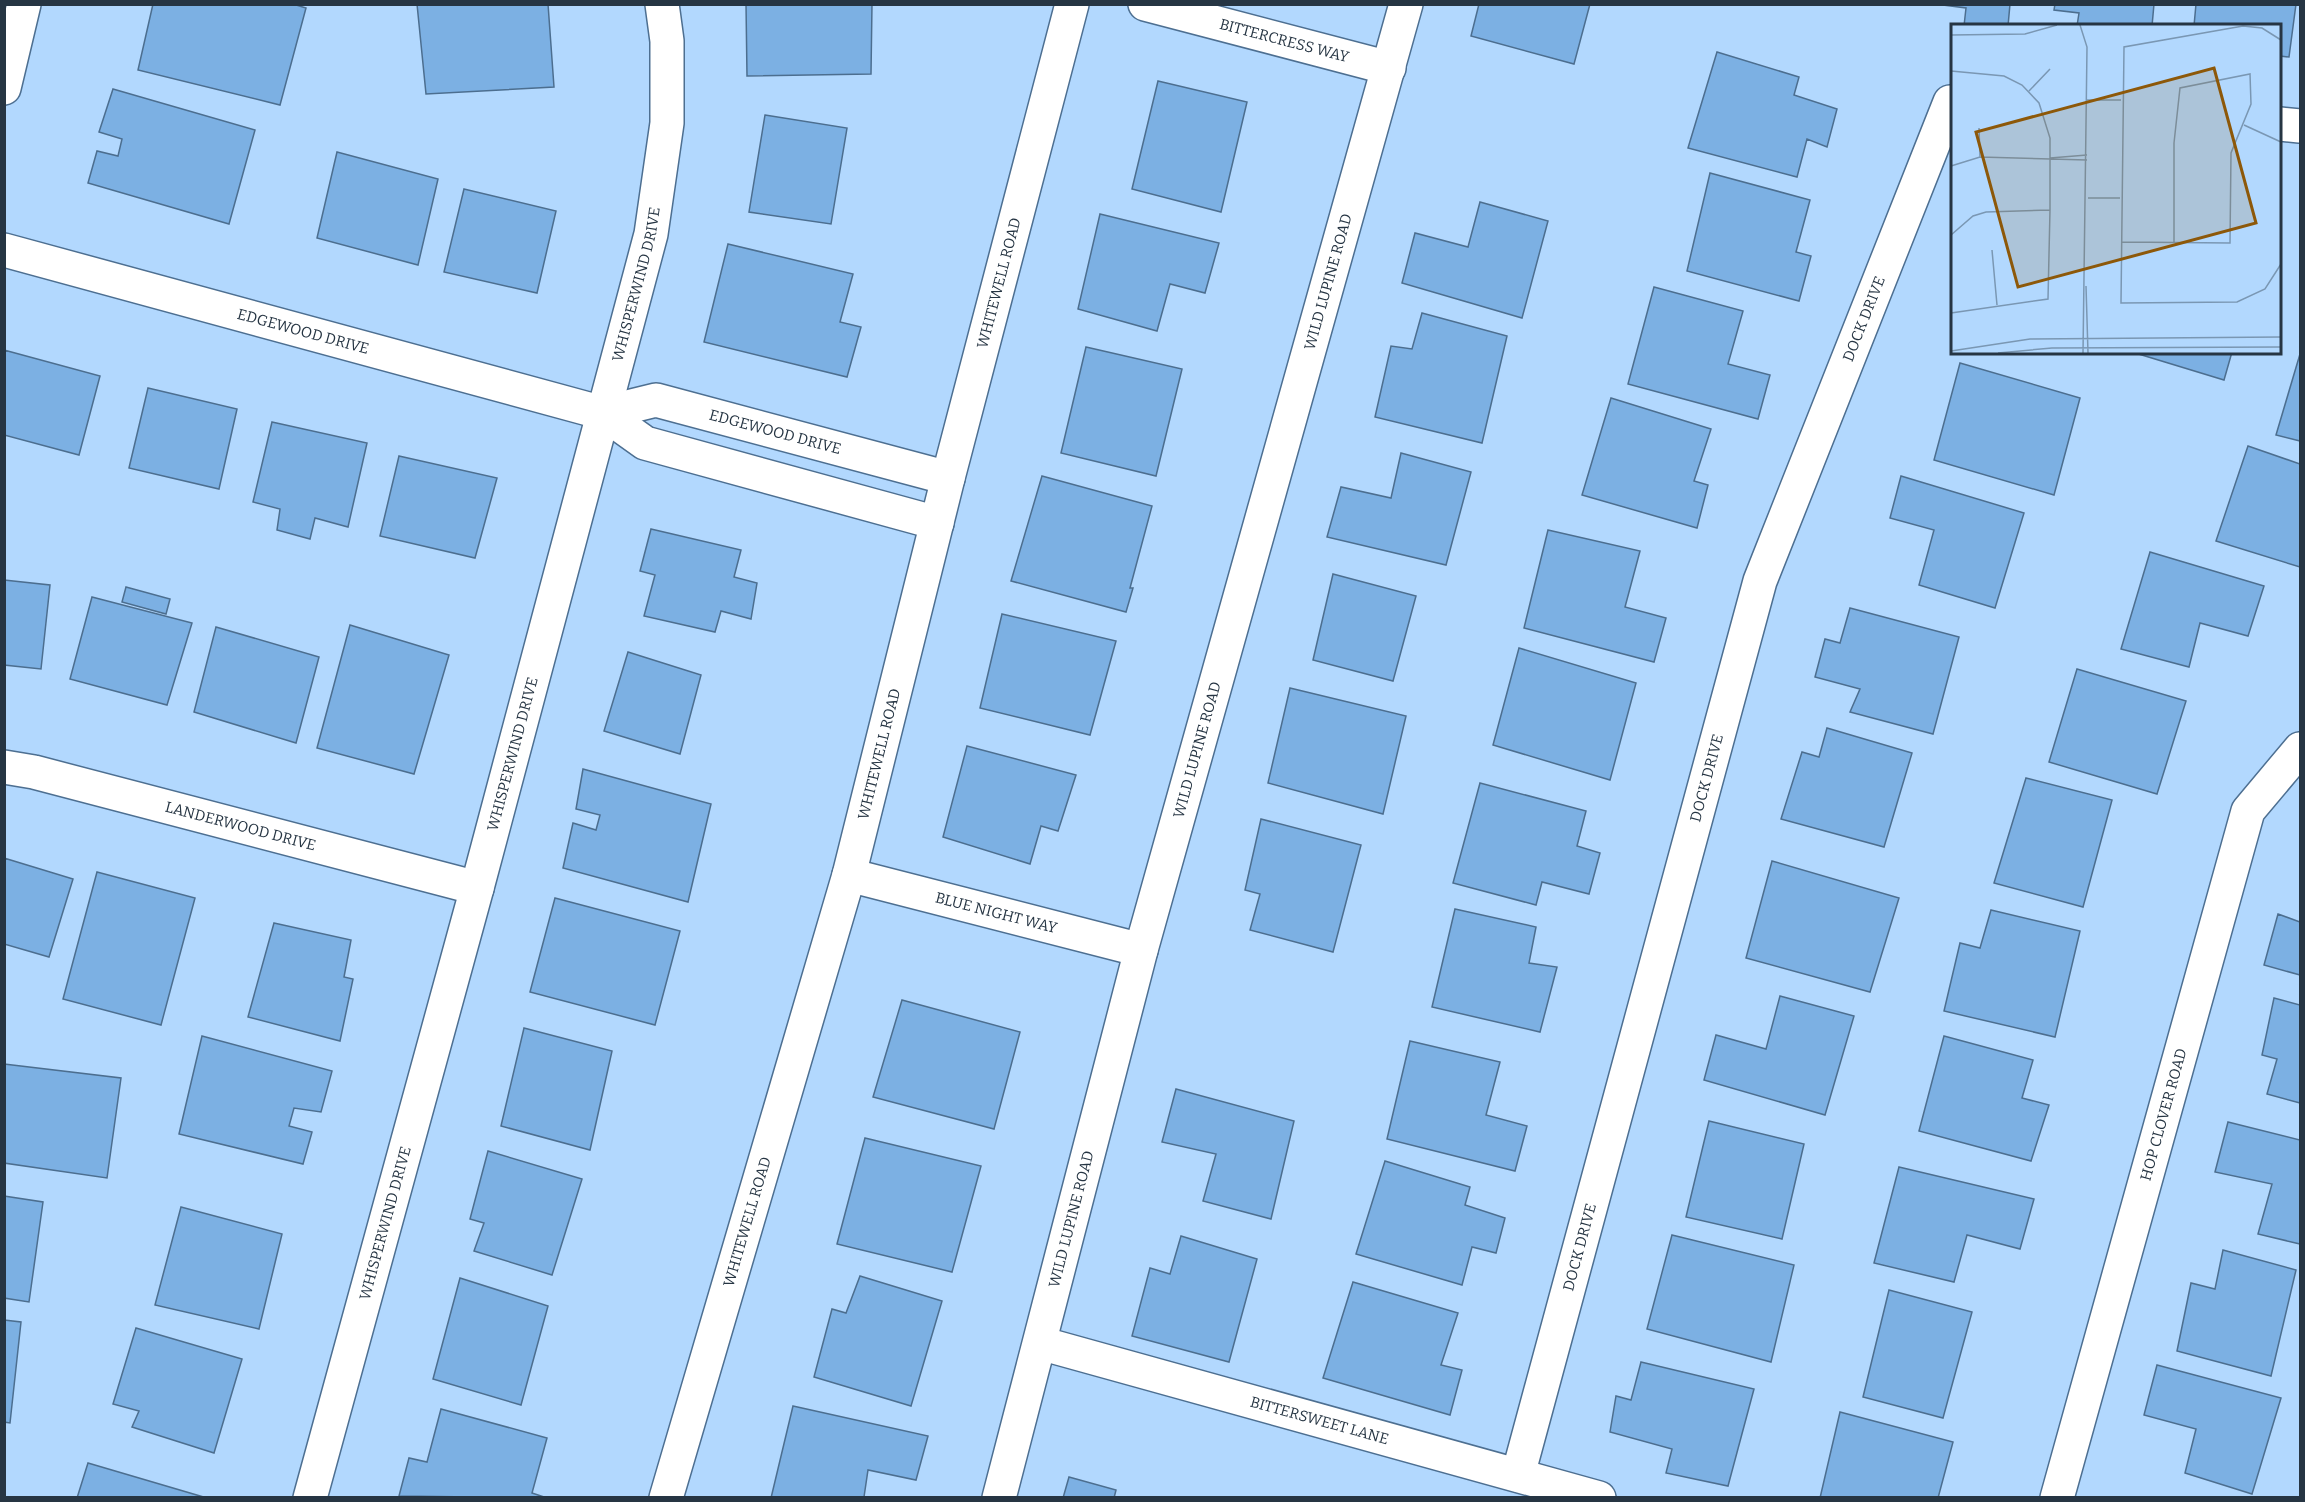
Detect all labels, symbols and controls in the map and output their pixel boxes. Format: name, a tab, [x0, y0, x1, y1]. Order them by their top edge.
street label: BITTERCRESS WAY	[1218, 15, 1351, 66]
inset map	[1951, 24, 2281, 354]
street label: WHISPERWIND DRIVE	[608, 206, 664, 363]
street label: WILD LUPINE ROAD	[1301, 212, 1356, 352]
street label: WHITEWELL ROAD	[973, 216, 1025, 350]
street label: DOCK DRIVE	[1839, 274, 1889, 364]
street label: EDGEWOOD DRIVE	[235, 305, 371, 358]
street label: EDGEWOOD DRIVE	[707, 406, 843, 458]
street label: WHISPERWIND DRIVE	[484, 675, 542, 833]
street label: WILD LUPINE ROAD	[1169, 680, 1225, 820]
street label: WHITEWELL ROAD	[854, 687, 904, 821]
street label: DOCK DRIVE	[1686, 732, 1727, 824]
street label: LANDERWOOD DRIVE	[163, 798, 318, 854]
street label: BLUE NIGHT WAY	[933, 889, 1059, 937]
street label: HOP CLOVER ROAD	[2137, 1046, 2191, 1183]
street label: WHISPERWIND DRIVE	[356, 1144, 415, 1302]
street label: WILD LUPINE ROAD	[1045, 1149, 1098, 1290]
street label: WHITEWELL ROAD	[720, 1155, 775, 1289]
street label: DOCK DRIVE	[1559, 1201, 1600, 1293]
street label: BITTERSWEET LANE	[1248, 1393, 1391, 1448]

